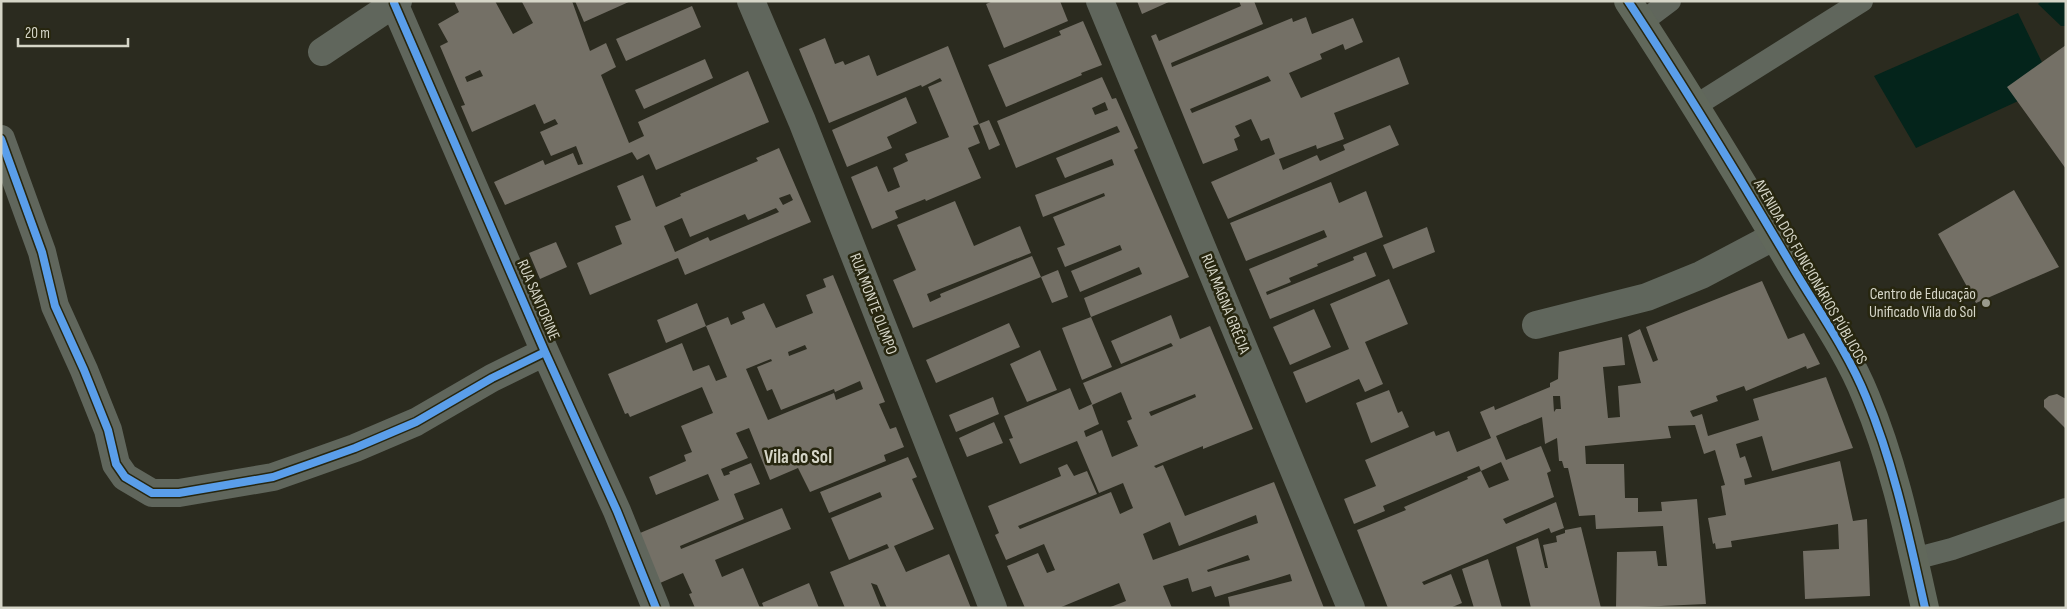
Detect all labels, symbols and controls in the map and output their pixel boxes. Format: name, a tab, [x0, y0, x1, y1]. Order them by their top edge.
scale bar	[18, 15, 128, 47]
text: 20 m	[25, 24, 50, 43]
street label: AVENIDA DOS FUNCIONÁRIOS PÚBLICOS	[1749, 175, 1871, 368]
street label: RUA MONTE OLIMPO	[845, 251, 901, 357]
street label: RUA MAGNA GRÉCIA	[1196, 251, 1254, 357]
street label: RUA SANTORINE	[512, 257, 564, 343]
place label: Centro de Educação Unificado Vila do Sol	[1869, 285, 1976, 322]
marker: Centro de Educação Unificado Vila do Sol	[1980, 297, 1992, 309]
district label: Vila do Sol	[764, 446, 832, 469]

